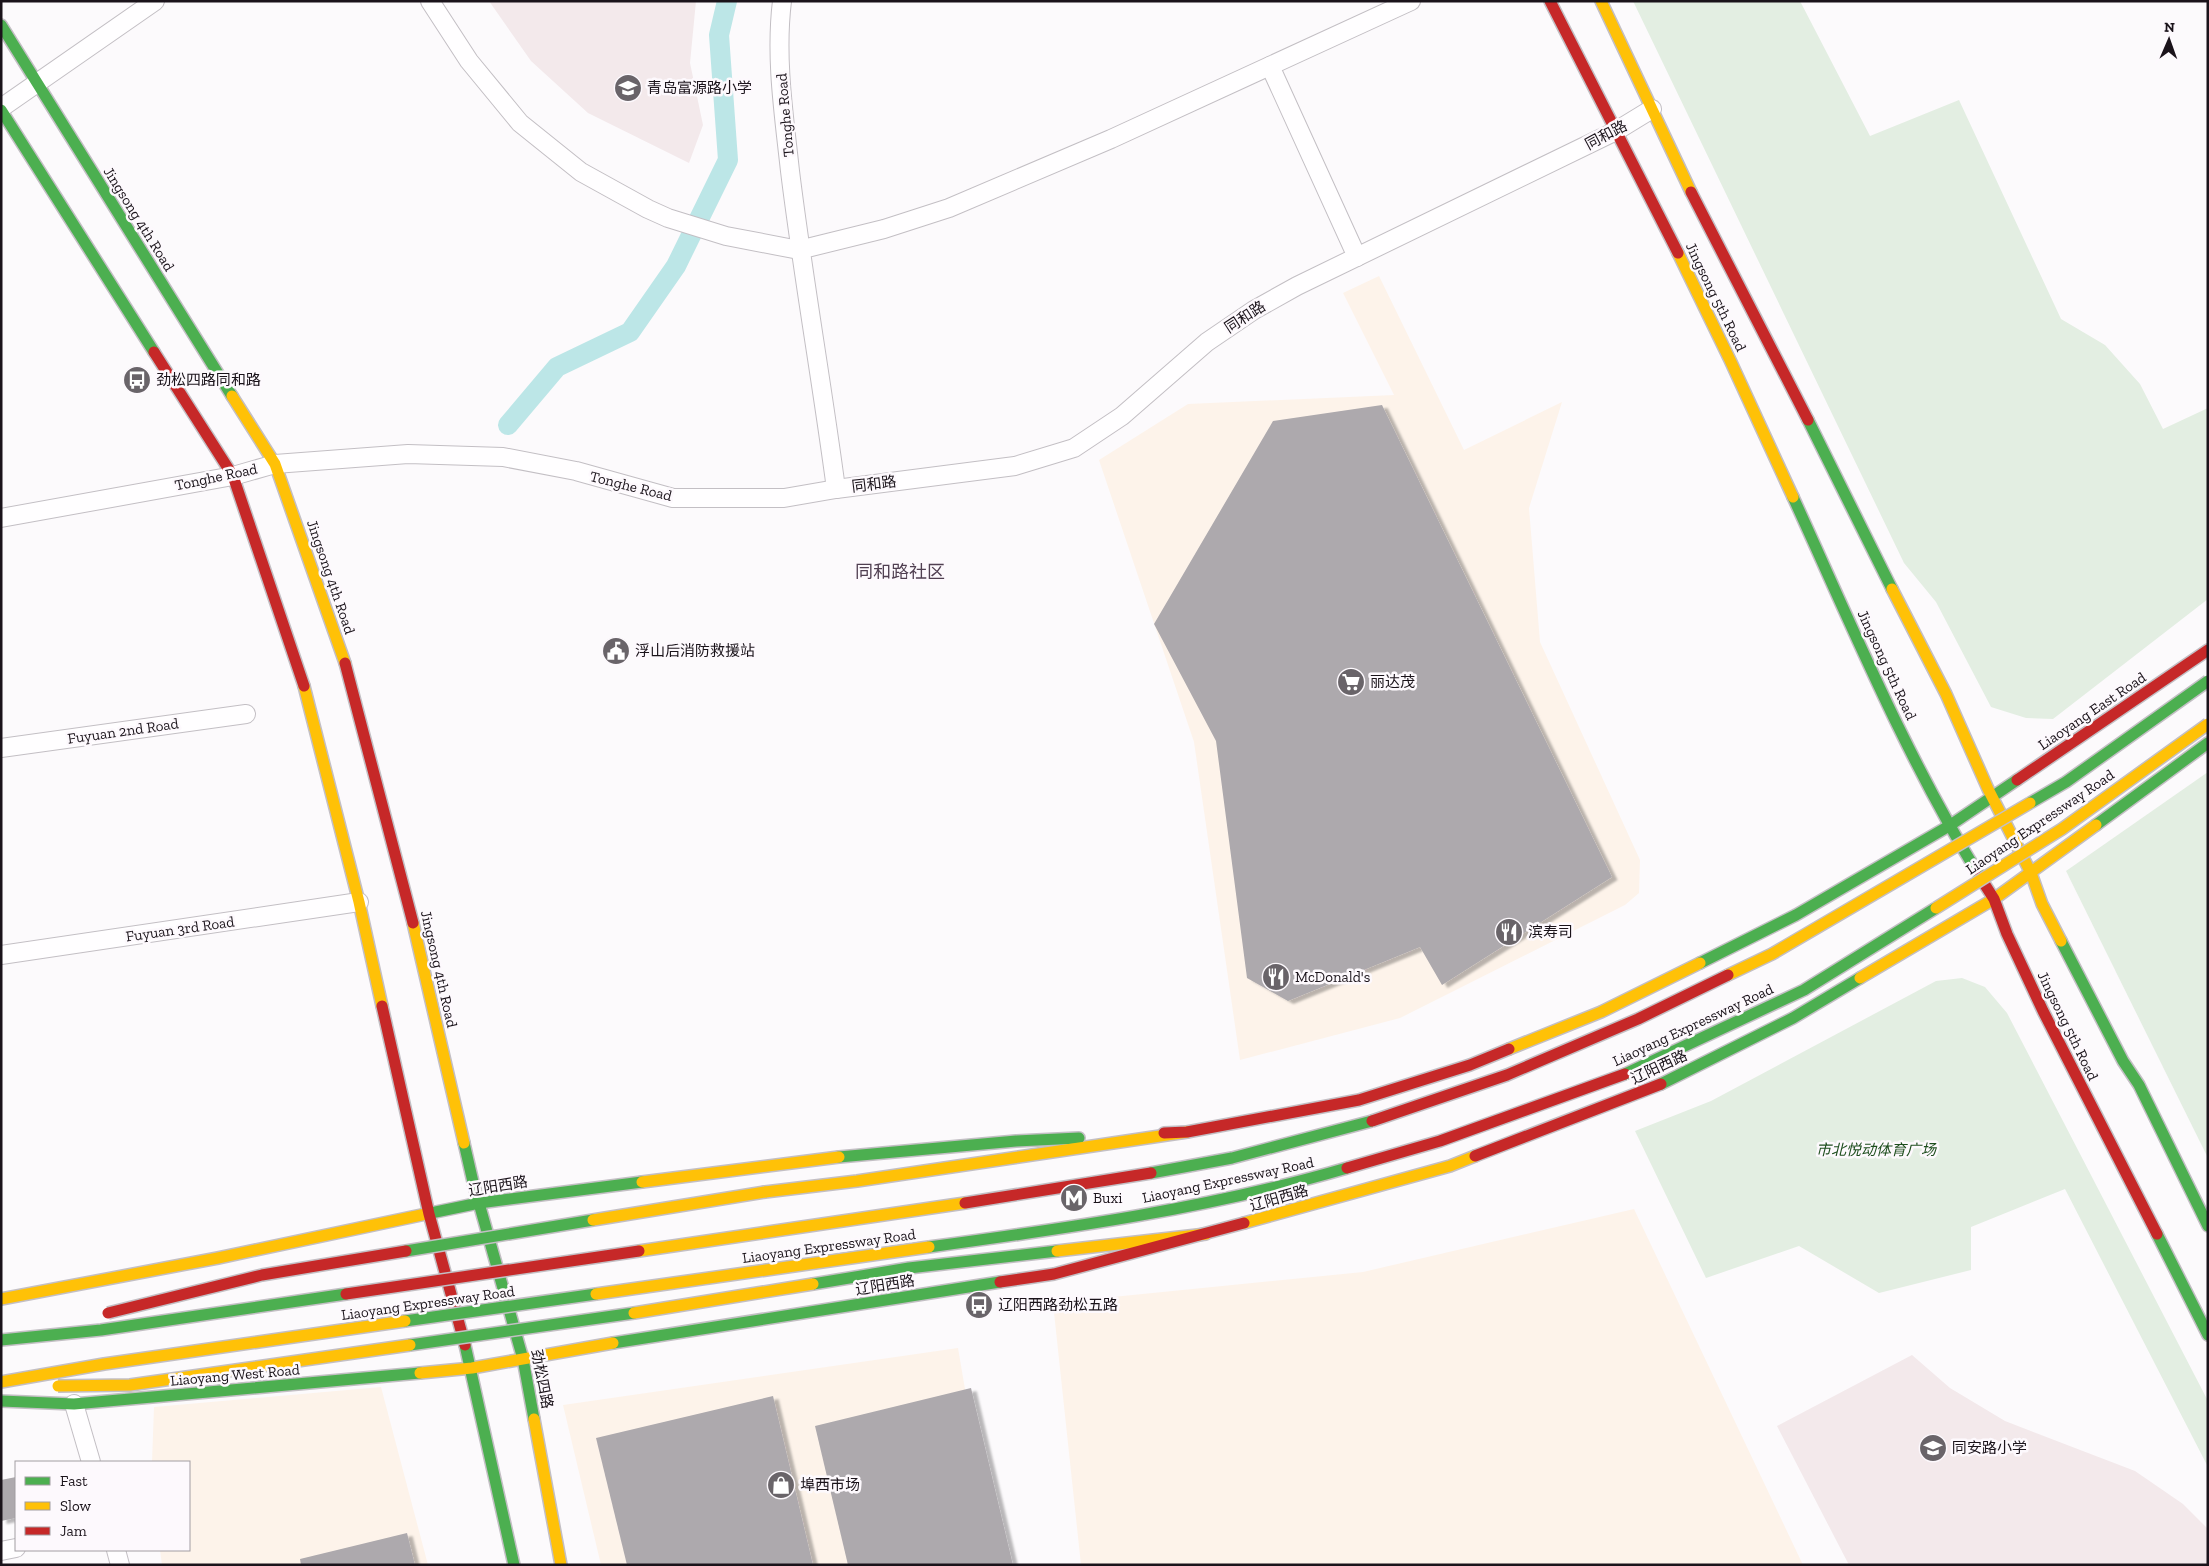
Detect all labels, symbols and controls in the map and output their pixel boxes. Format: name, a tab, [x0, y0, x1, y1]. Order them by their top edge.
north arrow	[2144, 15, 2194, 65]
text: N	[2164, 19, 2175, 36]
street label: Tonghe Road	[772, 72, 798, 158]
school or university icon: 青岛富源路小学	[613, 73, 643, 103]
place label: 青岛富源路小学	[647, 79, 752, 97]
street label: 同和路	[1582, 116, 1630, 154]
street label: Jingsong 4th Road	[100, 164, 179, 275]
street label: Jingsong 5th Road	[1682, 239, 1751, 355]
street label: 同和路	[1221, 297, 1269, 337]
bus stop icon: 劲松四路同和路	[122, 365, 152, 395]
place label: 劲松四路同和路	[156, 371, 261, 389]
street label: Tonghe Road	[173, 459, 260, 495]
street label: Tonghe Road	[588, 467, 675, 505]
street label: 同和路	[851, 472, 897, 496]
street label: Jingsong 4th Road	[303, 518, 359, 637]
district label: 同和路社区	[855, 561, 945, 583]
street label: Jingsong 5th Road	[1854, 607, 1921, 724]
public building icon: 浮山后消防救援站	[601, 636, 631, 666]
place label: 浮山后消防救援站	[635, 642, 755, 660]
supermarket icon: 丽达茂	[1336, 667, 1366, 697]
street label: Liaoyang East Road	[2035, 668, 2150, 754]
place label: 丽达茂	[1370, 673, 1415, 691]
street label: Fuyuan 2nd Road	[66, 714, 181, 748]
street label: Liaoyang Expressway Road	[1962, 765, 2118, 878]
street label: Jingsong 4th Road	[417, 909, 461, 1030]
street label: Fuyuan 3rd Road	[125, 912, 236, 946]
restaurant icon: 滨寿司	[1494, 917, 1524, 947]
place label: 滨寿司	[1528, 923, 1573, 941]
restaurant icon: McDonald's	[1261, 962, 1291, 992]
place label: McDonald's	[1295, 968, 1370, 986]
street label: Jingsong 5th Road	[2034, 968, 2103, 1084]
street label: Liaoyang Expressway Road	[1610, 980, 1777, 1070]
street label: 辽阳西路	[1628, 1046, 1690, 1088]
park label: 市北悦动体育广场	[1816, 1141, 1938, 1159]
street label: Liaoyang Expressway Road	[1141, 1153, 1316, 1207]
street label: 辽阳西路	[467, 1172, 529, 1200]
street label: 辽阳西路	[1248, 1181, 1310, 1215]
metro station icon: Buxi	[1059, 1183, 1089, 1213]
place label: Buxi	[1093, 1189, 1122, 1207]
street label: Liaoyang Expressway Road	[741, 1225, 918, 1267]
street label: 辽阳西路	[854, 1271, 916, 1299]
street label: Liaoyang Expressway Road	[340, 1282, 517, 1324]
bus stop icon: 辽阳西路劲松五路	[964, 1290, 994, 1320]
place label: 辽阳西路劲松五路	[998, 1296, 1118, 1314]
street label: 劲松四路	[527, 1348, 557, 1410]
street label: Liaoyang West Road	[170, 1360, 301, 1390]
school or university icon: 同安路小学	[1918, 1433, 1948, 1463]
place label: 同安路小学	[1952, 1439, 2027, 1457]
legend	[15, 1461, 190, 1551]
shop icon: 埠西市场	[766, 1470, 796, 1500]
text: Fast	[60, 1472, 88, 1490]
place label: 埠西市场	[800, 1476, 860, 1494]
text: Slow	[60, 1497, 92, 1515]
text: Jam	[60, 1522, 87, 1540]

